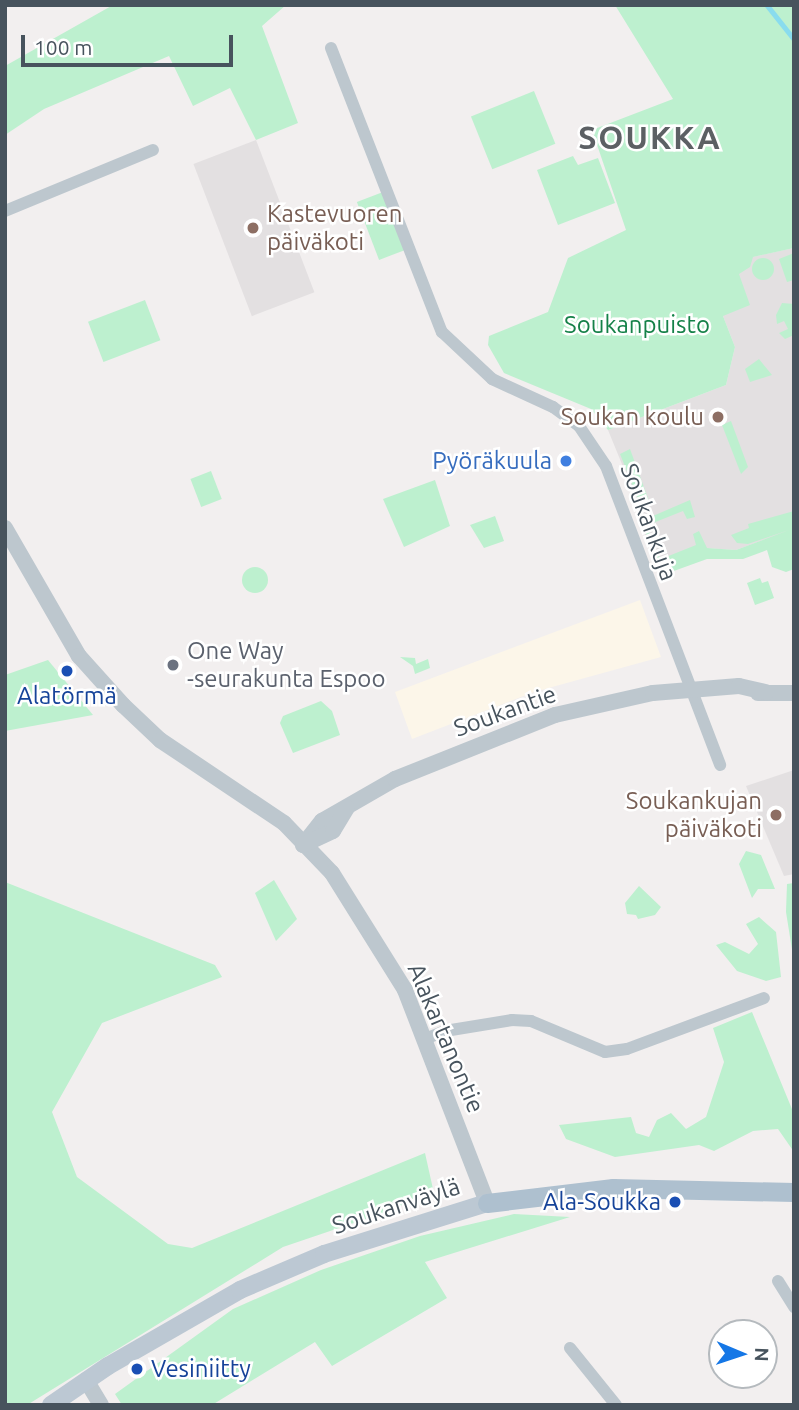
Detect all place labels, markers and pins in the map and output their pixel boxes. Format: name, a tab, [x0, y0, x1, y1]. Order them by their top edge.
place label: Kastevuoren päiväkoti	[267, 200, 402, 256]
marker: Kastevuoren päiväkoti	[245, 220, 261, 236]
place label: Soukan koulu	[561, 403, 704, 431]
marker: Soukan koulu	[710, 409, 726, 425]
place label: Pyöräkuula	[432, 447, 552, 475]
marker: Pyöräkuula	[558, 453, 574, 469]
place label: One Way -seurakunta Espoo	[187, 637, 385, 693]
marker: One Way -seurakunta Espoo	[165, 657, 181, 673]
marker: Alatörmä	[59, 663, 75, 679]
place label: Alatörmä	[17, 682, 117, 710]
place label: Soukankujan päiväkoti	[626, 787, 762, 843]
marker: Soukankujan päiväkoti	[768, 807, 784, 823]
place label: Ala-Soukka	[543, 1188, 661, 1216]
marker: Ala-Soukka	[667, 1194, 683, 1210]
place label: Vesiniitty	[151, 1355, 251, 1383]
marker: Vesiniitty	[129, 1361, 145, 1377]

